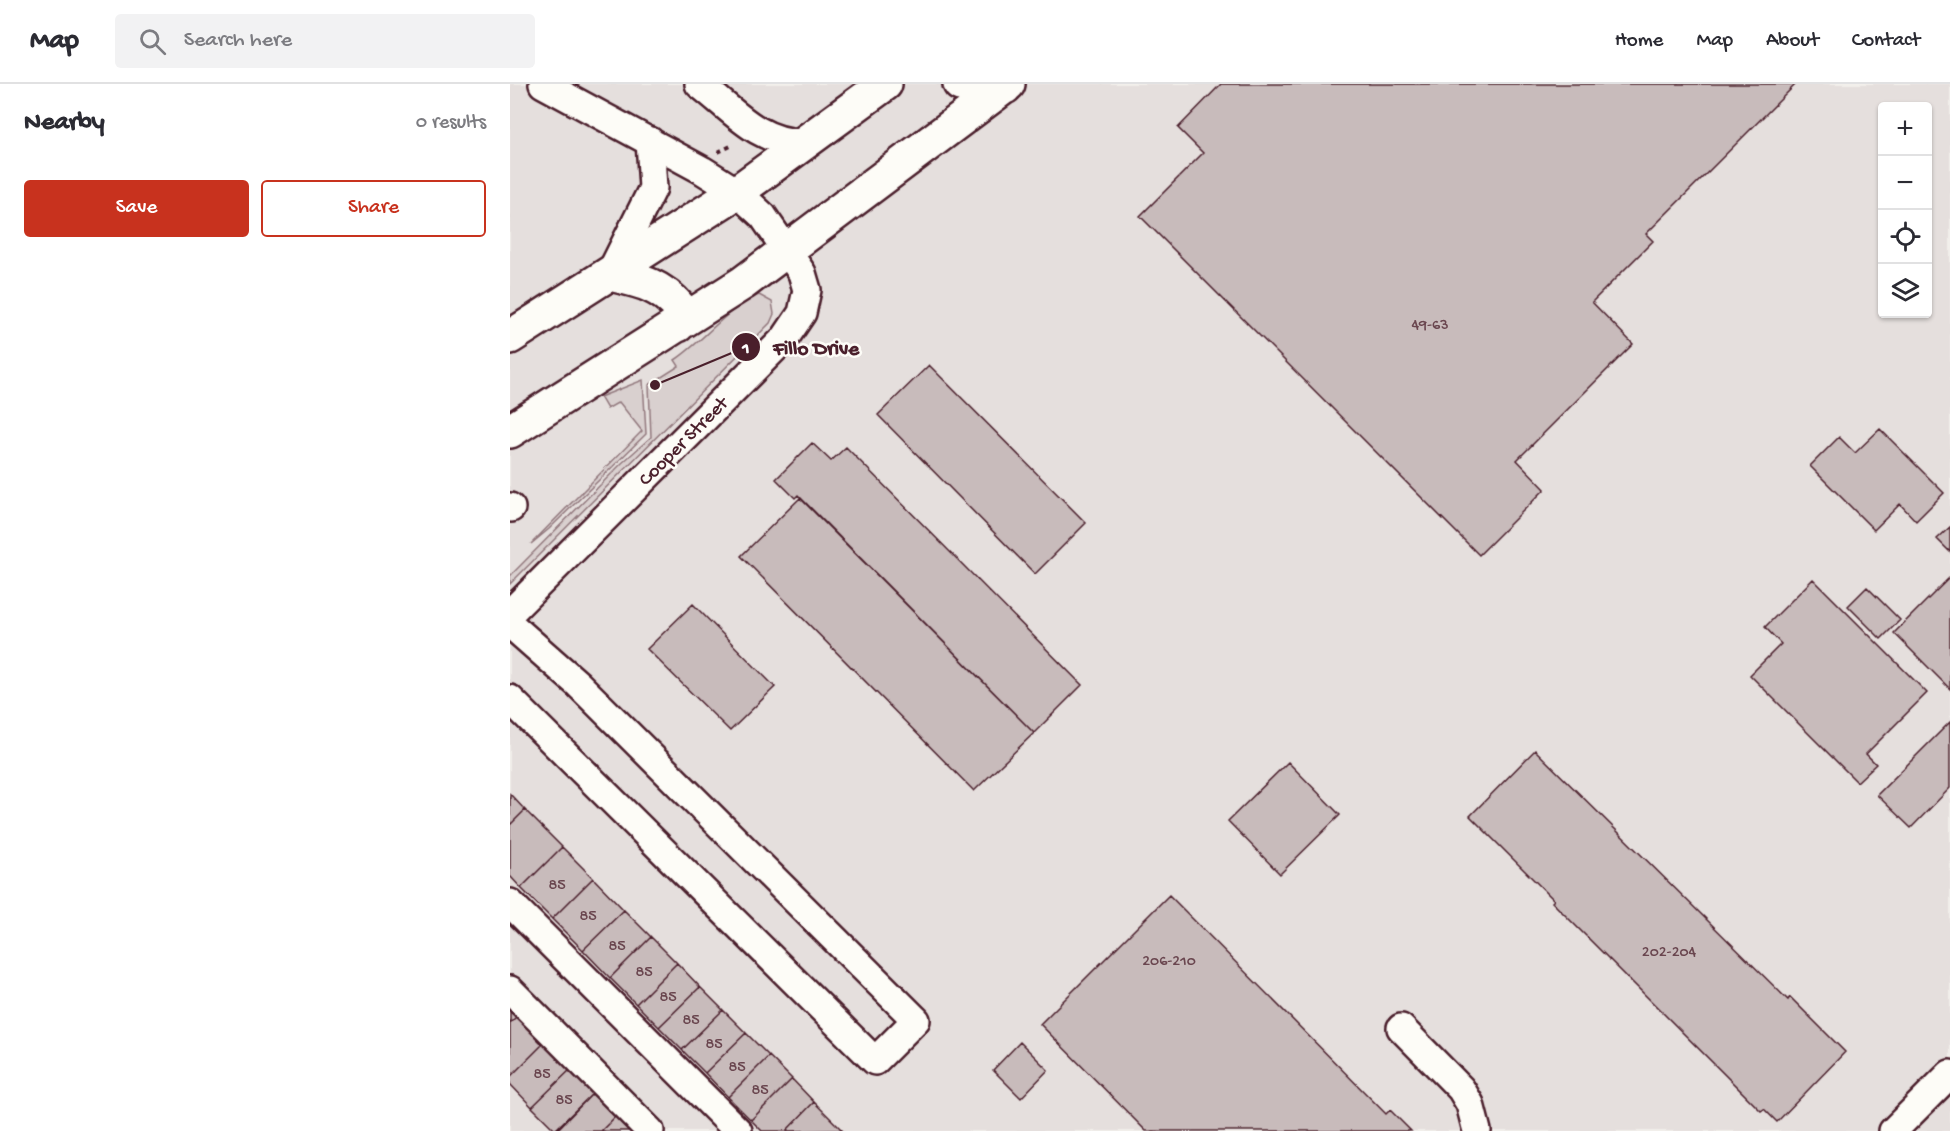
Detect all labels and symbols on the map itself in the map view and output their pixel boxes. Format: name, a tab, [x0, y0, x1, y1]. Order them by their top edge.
house number: 49-63	[1411, 317, 1449, 336]
callout: Fillo Drive	[731, 327, 871, 366]
text: Fillo Drive	[772, 338, 860, 363]
text: 1	[741, 339, 750, 360]
street label: Cooper Street	[635, 392, 735, 492]
house number: 85	[548, 877, 566, 896]
house number: 85	[579, 908, 597, 927]
house number: 85	[608, 938, 626, 957]
house number: 202-204	[1642, 944, 1697, 963]
house number: 206-210	[1142, 953, 1196, 972]
house number: 85	[635, 964, 653, 983]
house number: 85	[659, 989, 677, 1008]
house number: 85	[682, 1012, 700, 1031]
house number: 85	[705, 1036, 723, 1055]
house number: 85	[728, 1059, 746, 1078]
house number: 85	[533, 1066, 551, 1085]
house number: 85	[751, 1082, 769, 1101]
house number: 85	[555, 1092, 573, 1111]

